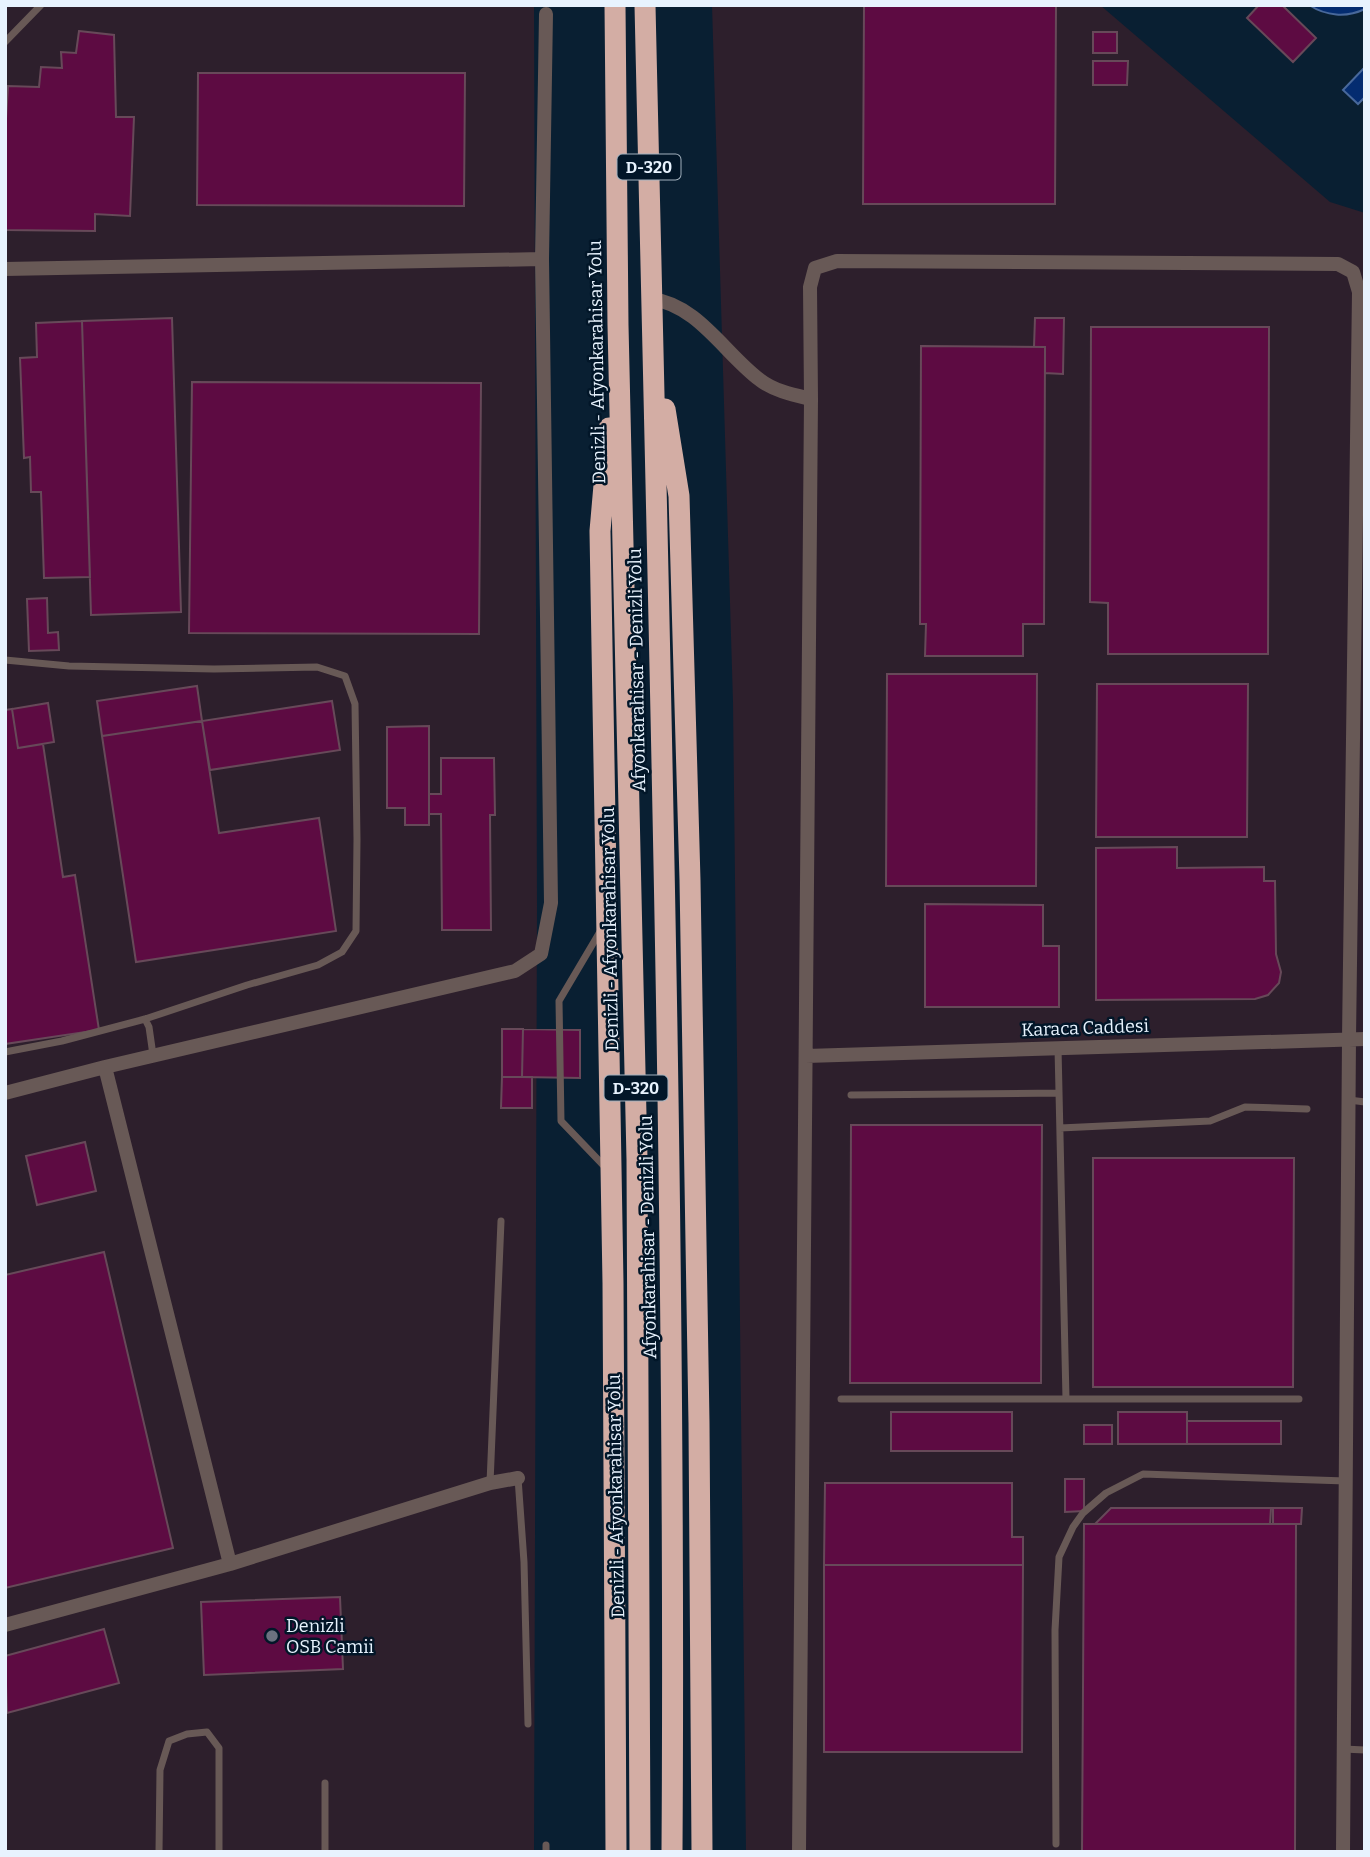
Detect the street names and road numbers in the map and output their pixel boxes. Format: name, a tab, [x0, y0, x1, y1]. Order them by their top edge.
road number: D-320	[618, 154, 680, 180]
street label: Denizli - Afyonkarahisar Yolu	[584, 240, 610, 484]
street label: Afyonkarahisar - Denizli Yolu	[624, 548, 650, 792]
street label: Denizli - Afyonkarahisar Yolu	[597, 807, 623, 1051]
street label: Karaca Caddesi	[1021, 1015, 1149, 1041]
road number: D-320	[604, 1076, 668, 1100]
street label: Afyonkarahisar - Denizli Yolu	[635, 1115, 661, 1359]
street label: Denizli - Afyonkarahisar Yolu	[603, 1374, 629, 1618]

